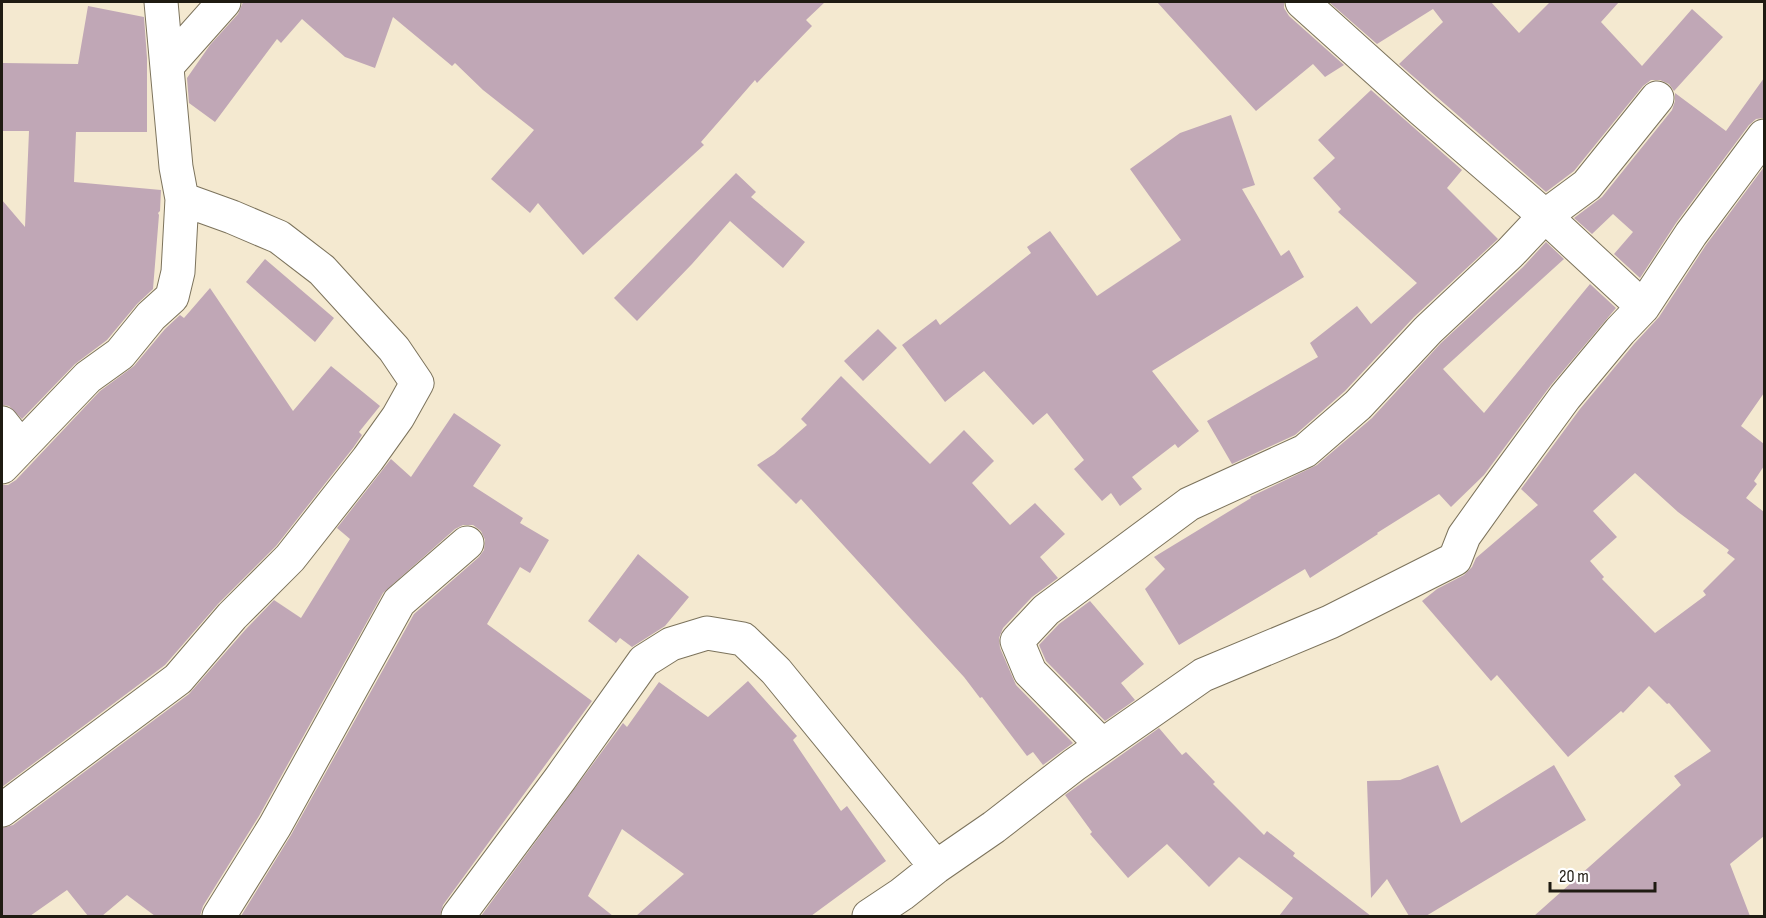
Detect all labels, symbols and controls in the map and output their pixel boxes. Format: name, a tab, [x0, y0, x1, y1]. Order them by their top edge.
scale bar	[1550, 855, 1655, 893]
text: 20 m	[1559, 866, 1589, 887]

